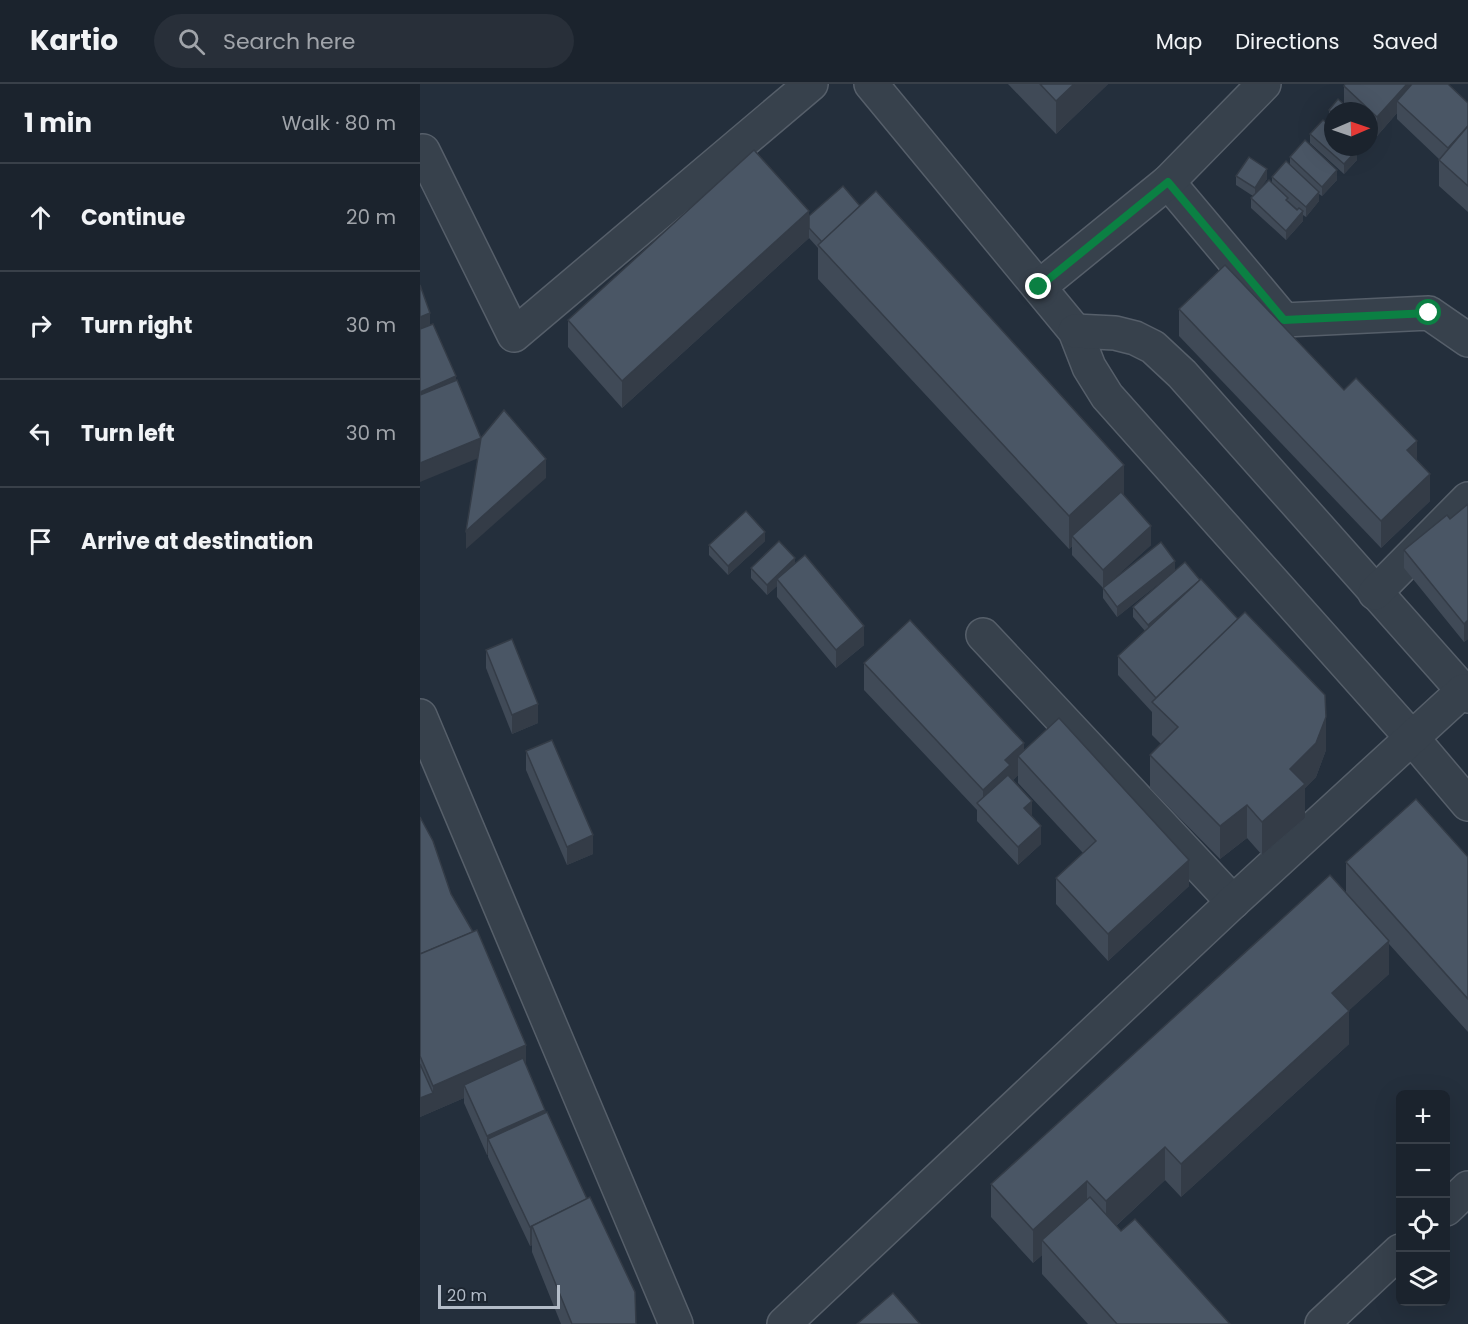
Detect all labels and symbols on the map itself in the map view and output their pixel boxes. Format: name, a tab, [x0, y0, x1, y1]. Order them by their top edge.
north arrow	[1324, 102, 1378, 156]
route end	[1025, 273, 1051, 299]
route start	[1415, 299, 1441, 325]
scale bar	[438, 1282, 560, 1310]

